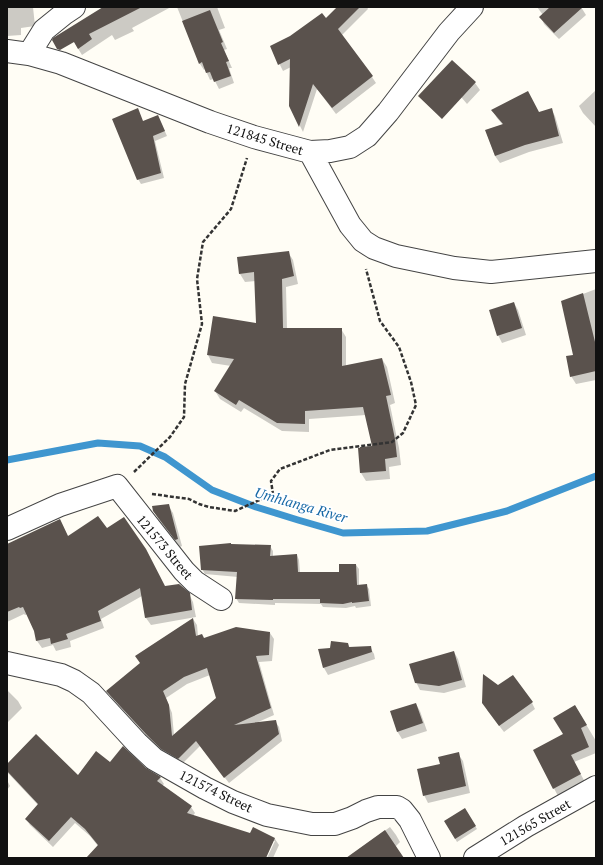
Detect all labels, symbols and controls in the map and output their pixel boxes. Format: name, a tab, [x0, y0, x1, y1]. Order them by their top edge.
street label: 121845 Street	[224, 119, 306, 159]
water label: Umhlanga River	[253, 482, 350, 527]
street label: 121573 Street	[133, 511, 198, 583]
street label: 121574 Street	[176, 766, 256, 817]
street label: 121565 Street	[496, 794, 574, 850]

